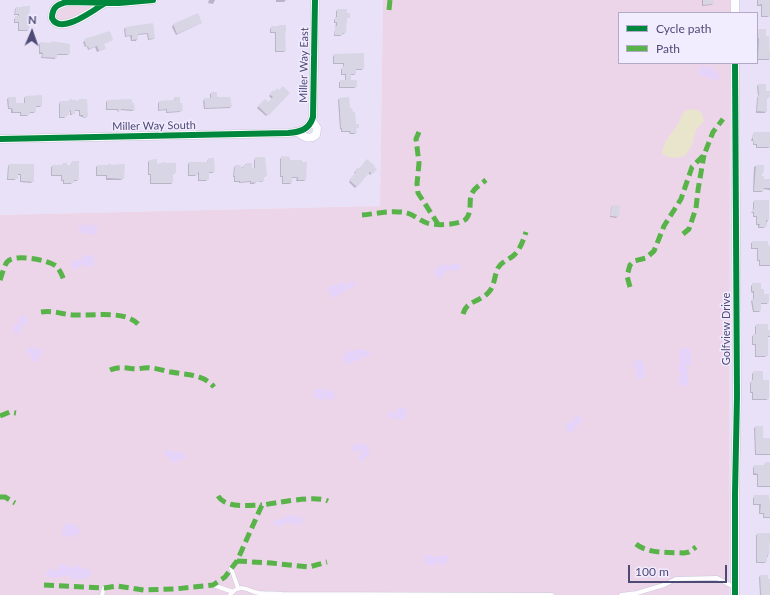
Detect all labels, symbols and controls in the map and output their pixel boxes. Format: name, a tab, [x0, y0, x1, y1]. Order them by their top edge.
north arrow	[12, 12, 52, 52]
legend	[618, 12, 758, 64]
text: N	[28, 13, 37, 26]
text: Cycle path	[656, 21, 711, 36]
street label: Miller Way East	[297, 27, 311, 103]
text: Path	[656, 41, 680, 56]
street label: Miller Way South	[112, 119, 196, 133]
street label: Golfview Drive	[719, 293, 733, 365]
scale bar	[630, 557, 729, 583]
text: 100 m	[635, 564, 669, 579]

